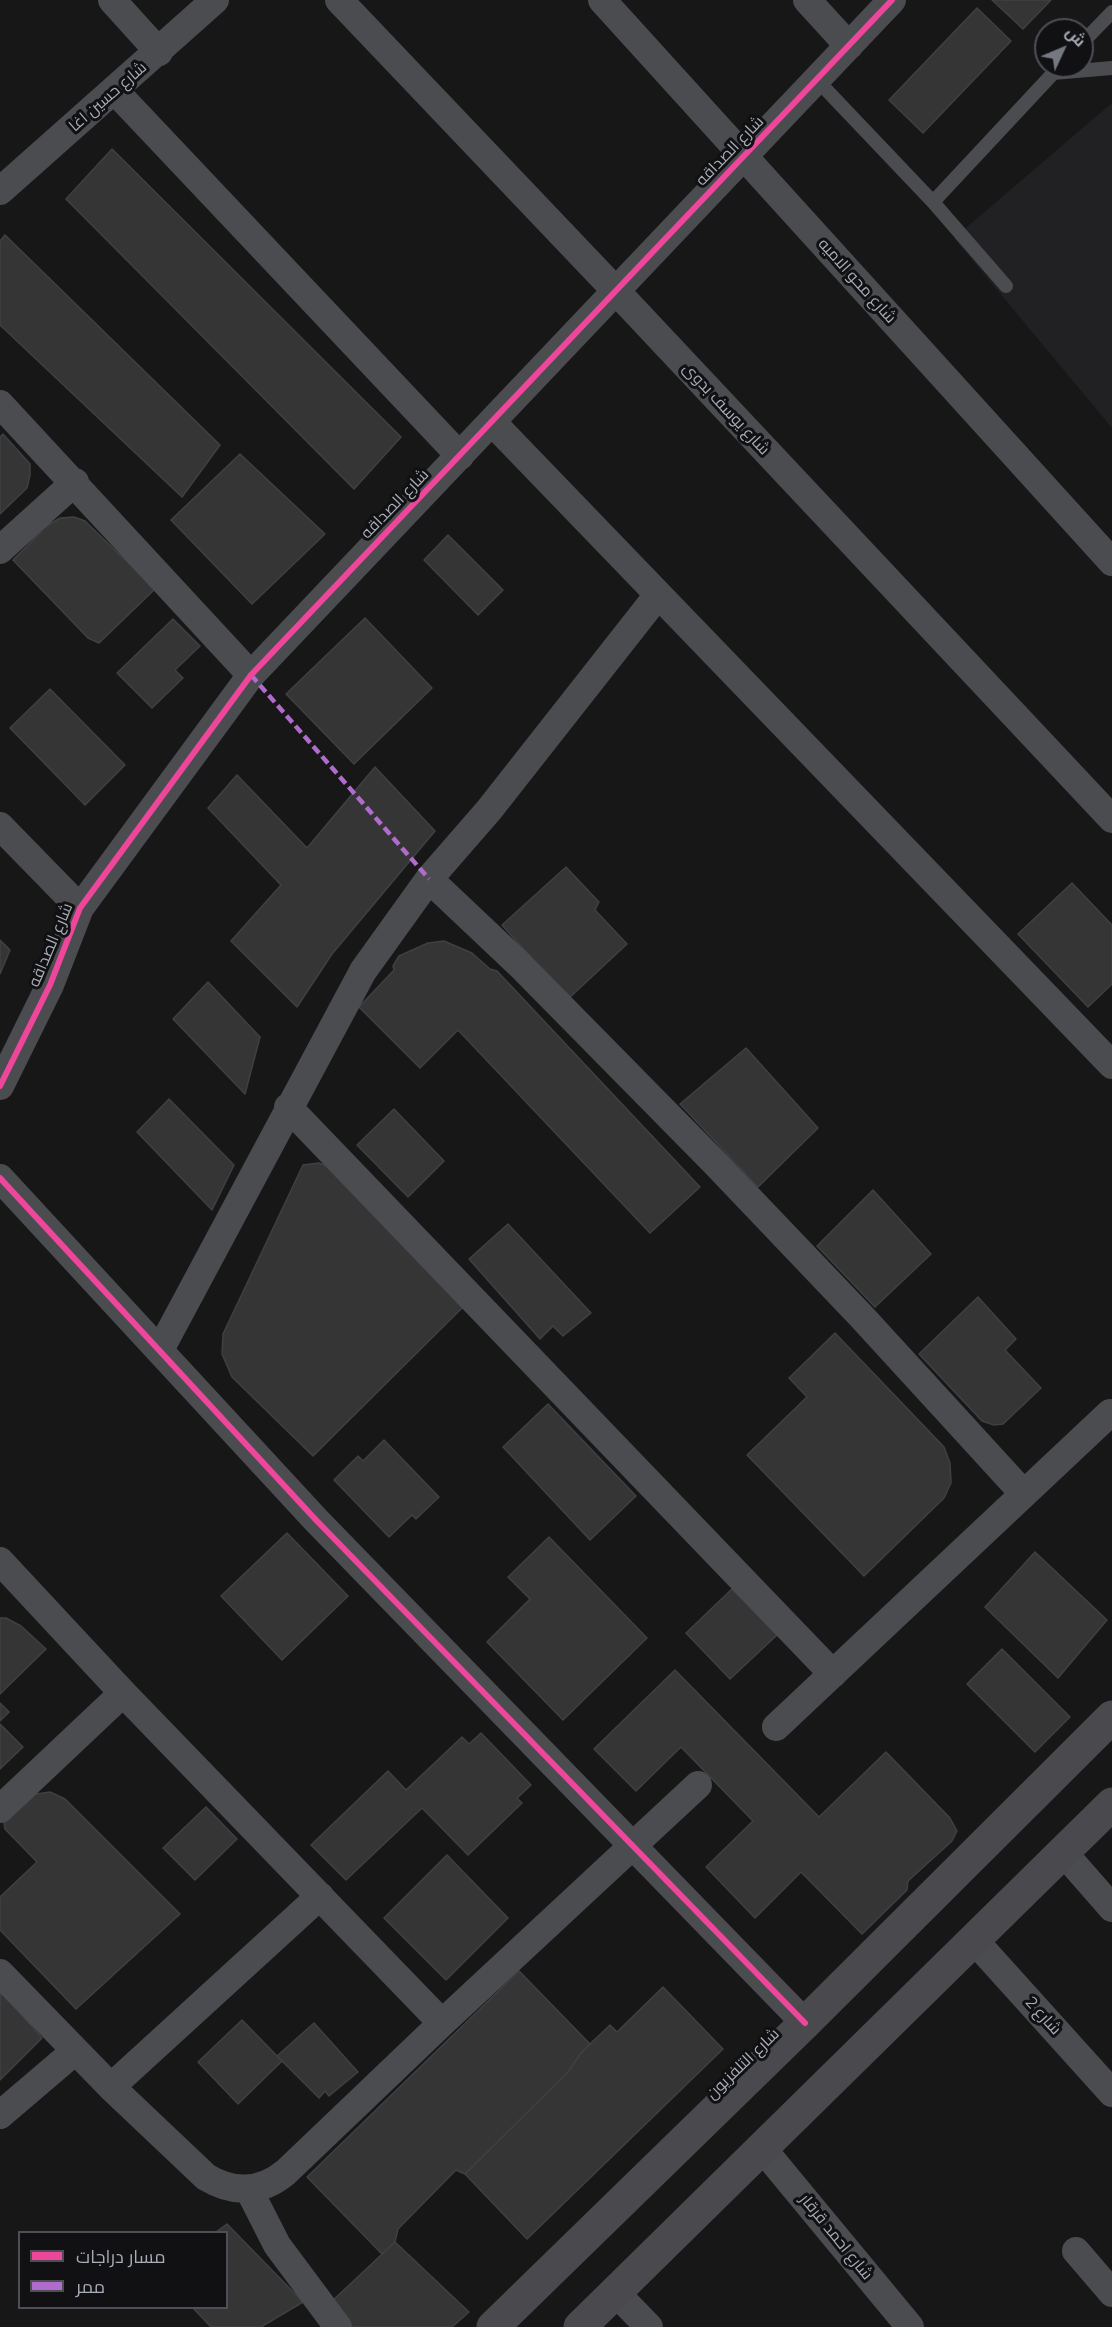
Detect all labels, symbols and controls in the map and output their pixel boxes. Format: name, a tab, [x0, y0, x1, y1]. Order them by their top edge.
north arrow	[1034, 18, 1094, 78]
text: ش	[1062, 23, 1090, 51]
street label: شارع حسين اغا	[65, 58, 151, 136]
street label: شارع الصداقه	[692, 112, 768, 190]
street label: شارع محو الاميه	[814, 235, 900, 327]
street label: شارع يوسف بدوى	[678, 359, 774, 459]
street label: شارع الصداقه	[357, 465, 433, 543]
street label: شارع الصداقه	[25, 900, 77, 990]
street label: شارع 2	[1021, 1993, 1065, 2039]
street label: شارع التلفزيون	[703, 2024, 783, 2104]
street label: شارع احمد قرقار	[795, 2190, 877, 2284]
legend	[18, 2231, 228, 2309]
text: مسار دراجات	[76, 2246, 166, 2268]
text: ممر	[76, 2276, 105, 2298]

